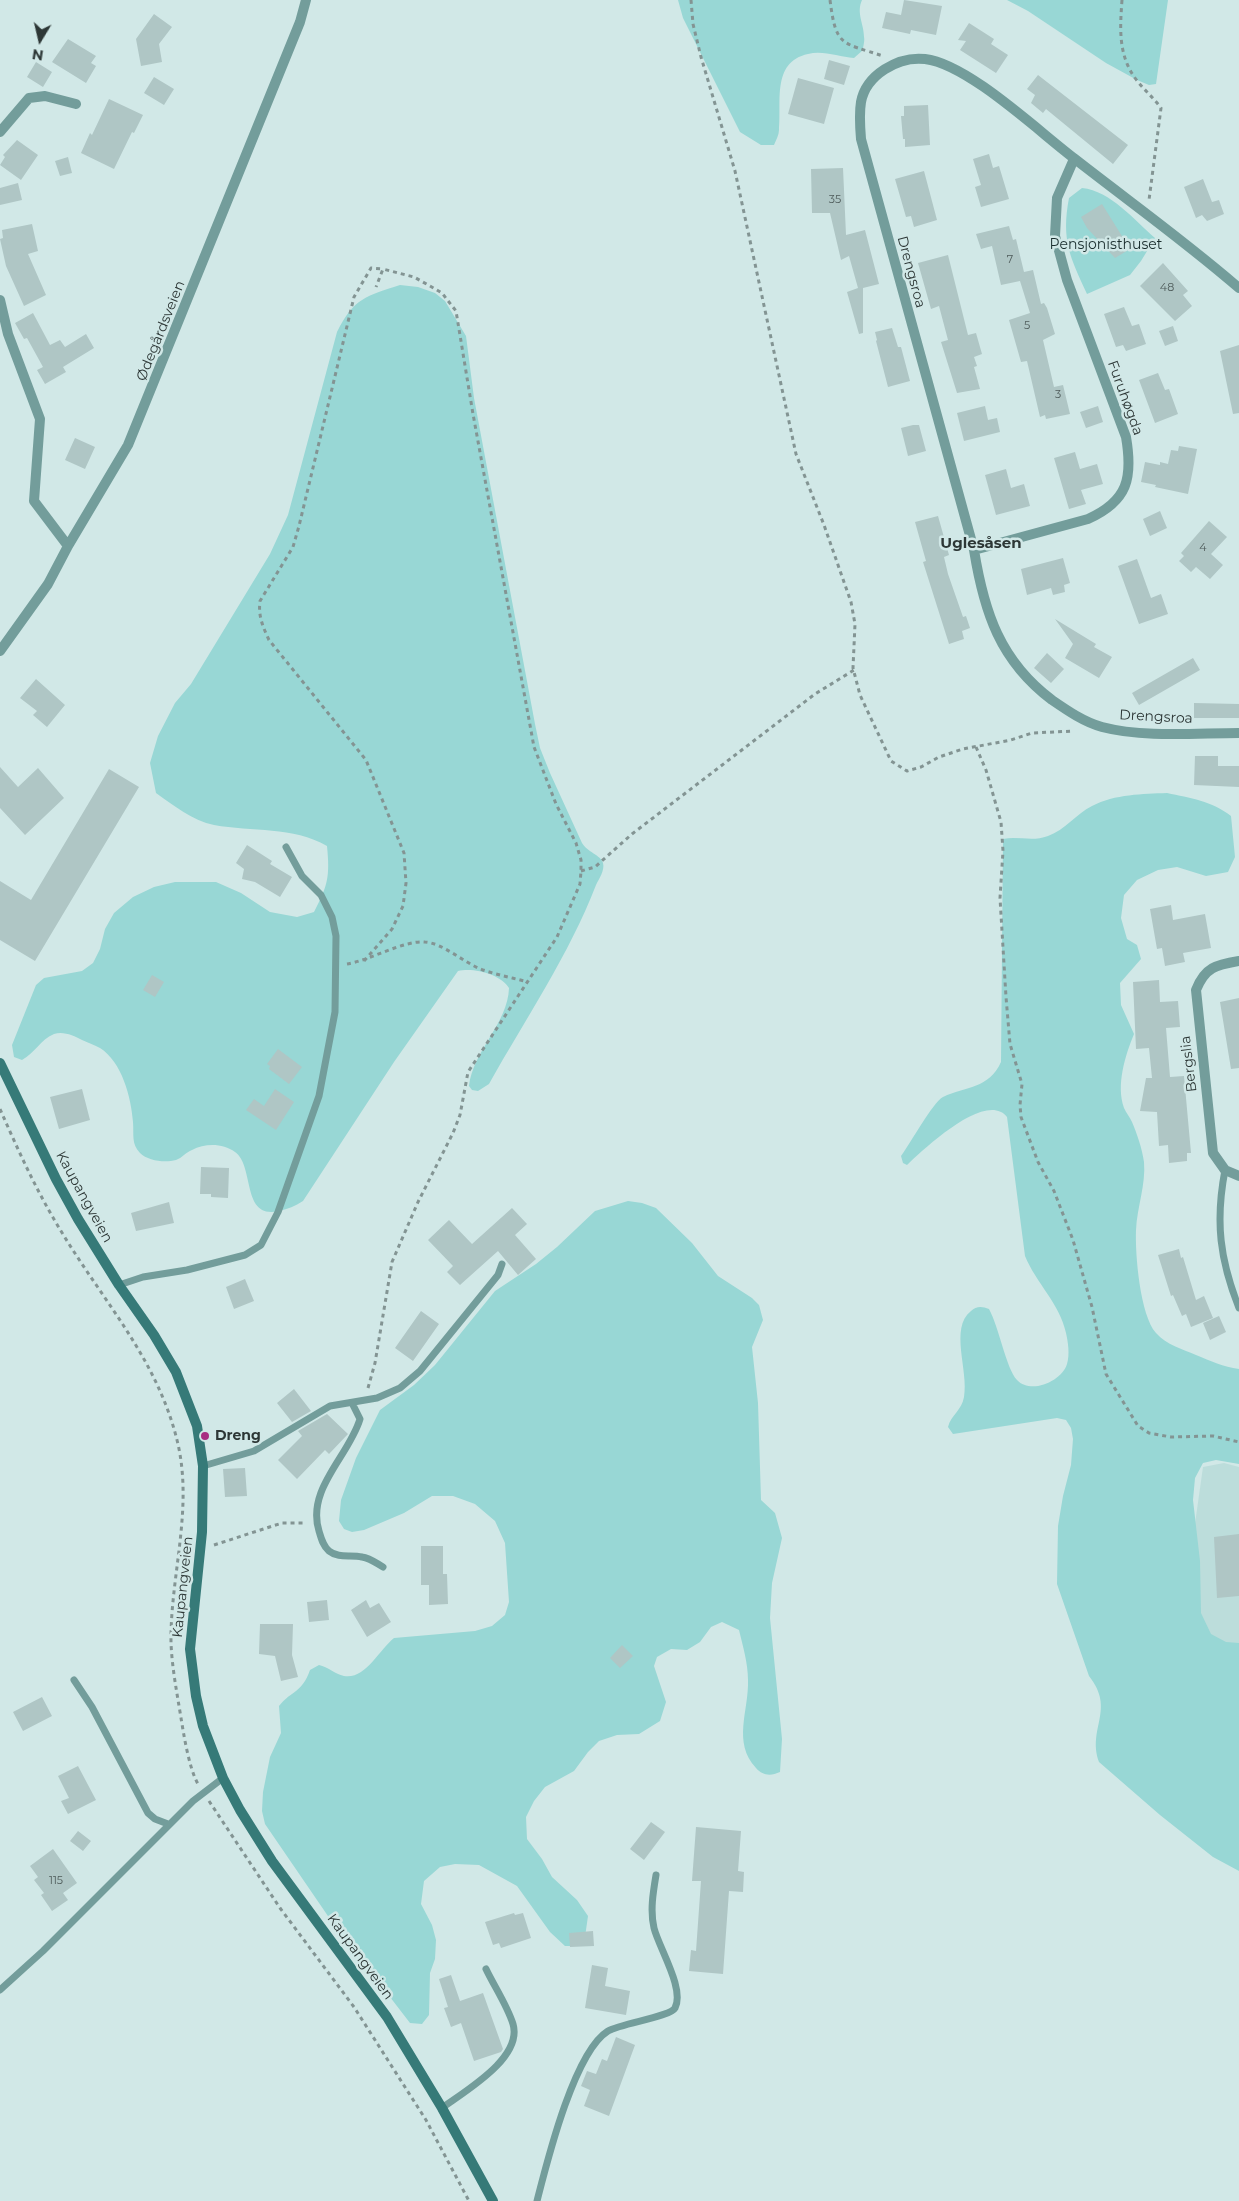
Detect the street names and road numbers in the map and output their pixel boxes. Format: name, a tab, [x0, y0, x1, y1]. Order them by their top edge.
street label: Drengsroa	[893, 234, 929, 310]
street label: Ødegårdsveien	[133, 278, 189, 384]
street label: Furuhøgda	[1104, 358, 1146, 438]
street label: Drengsroa	[1119, 707, 1193, 727]
street label: Bergslia	[1177, 1035, 1201, 1093]
street label: Kaupangveien	[52, 1148, 116, 1246]
street label: Kaupangveien	[169, 1536, 197, 1638]
street label: Kaupangveien	[323, 1911, 397, 2003]

